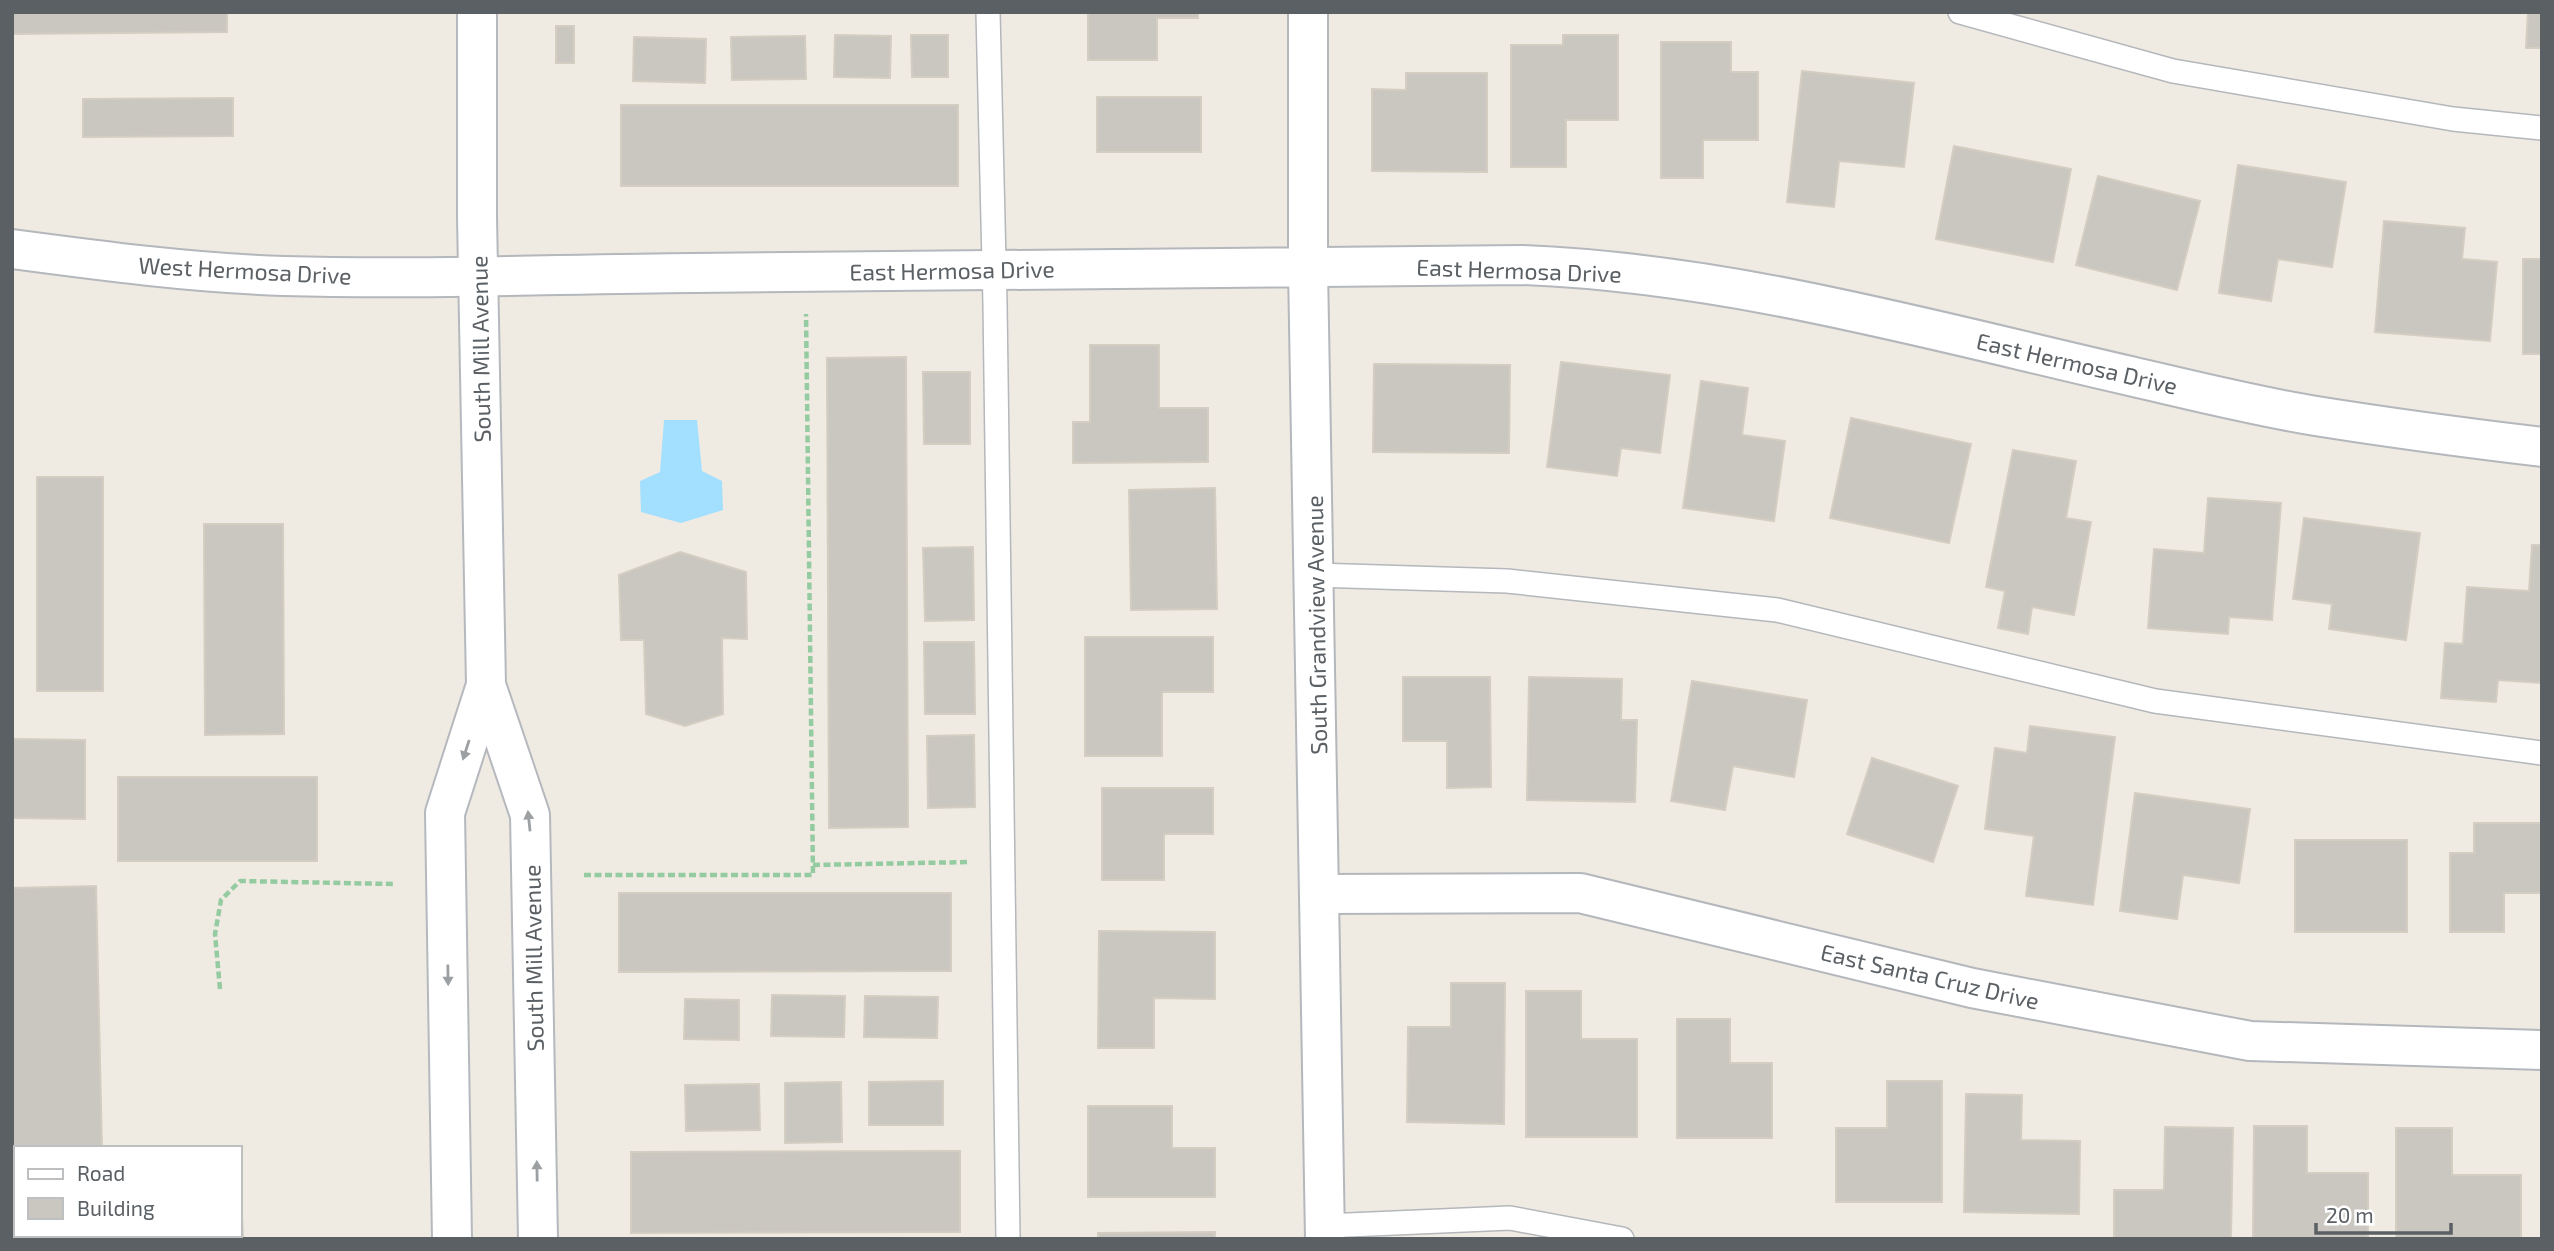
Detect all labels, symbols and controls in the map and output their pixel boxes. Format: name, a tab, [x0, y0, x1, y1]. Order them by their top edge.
street label: West Hermosa Drive	[138, 250, 352, 290]
street label: East Hermosa Drive	[1416, 252, 1622, 288]
street label: East Hermosa Drive	[849, 254, 1055, 286]
street label: South Mill Avenue	[464, 255, 496, 443]
street label: East Hermosa Drive	[1974, 326, 2180, 400]
street label: South Grandview Avenue	[1300, 495, 1332, 755]
one-way arrow	[460, 740, 470, 761]
one-way arrow	[524, 810, 535, 832]
street label: South Mill Avenue	[517, 864, 549, 1052]
street label: East Santa Cruz Drive	[1818, 937, 2042, 1015]
one-way arrow	[442, 964, 453, 986]
legend	[14, 1146, 242, 1237]
one-way arrow	[531, 1159, 543, 1181]
text: Road	[77, 1160, 125, 1185]
scale bar	[2316, 1192, 2451, 1236]
text: Building	[77, 1195, 155, 1220]
text: 20 m	[2326, 1202, 2374, 1227]

